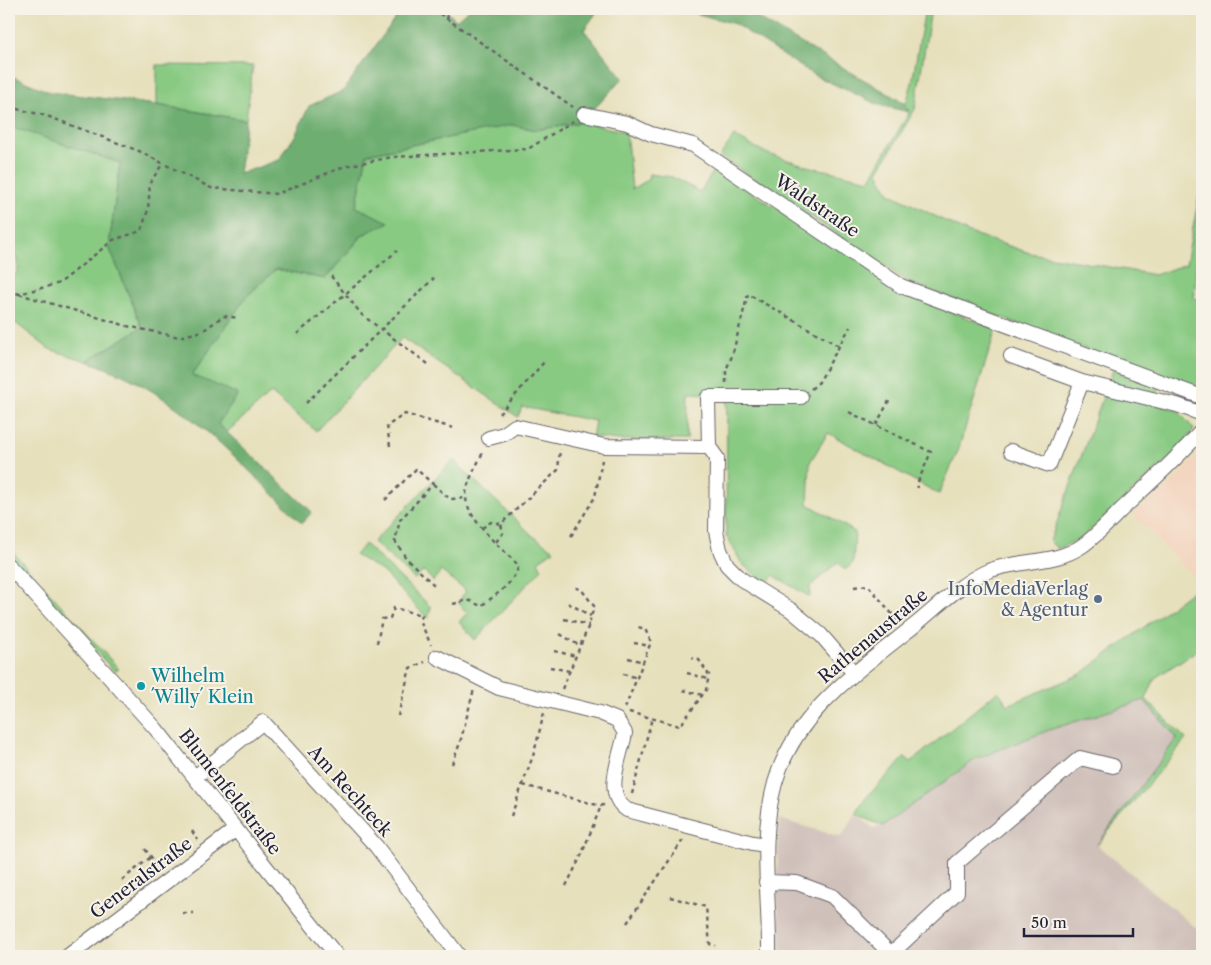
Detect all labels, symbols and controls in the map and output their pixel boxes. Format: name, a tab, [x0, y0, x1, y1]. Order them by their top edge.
street label: Waldstraße	[770, 169, 864, 242]
place label: InfoMediaVerlag & Agentur	[948, 578, 1088, 621]
street label: Rathenaustraße	[814, 584, 932, 688]
marker: InfoMediaVerlag & Agentur	[1092, 593, 1104, 605]
place label: Wilhelm ´Willy´ Klein	[150, 665, 254, 708]
marker: Wilhelm ´Willy´ Klein	[135, 680, 147, 692]
street label: Blumenfeldstraße	[174, 725, 286, 859]
street label: Am Rechteck	[303, 740, 398, 842]
street label: Generalstraße	[86, 833, 196, 923]
scale bar	[1024, 905, 1132, 937]
text: 50 m	[1031, 913, 1067, 932]

